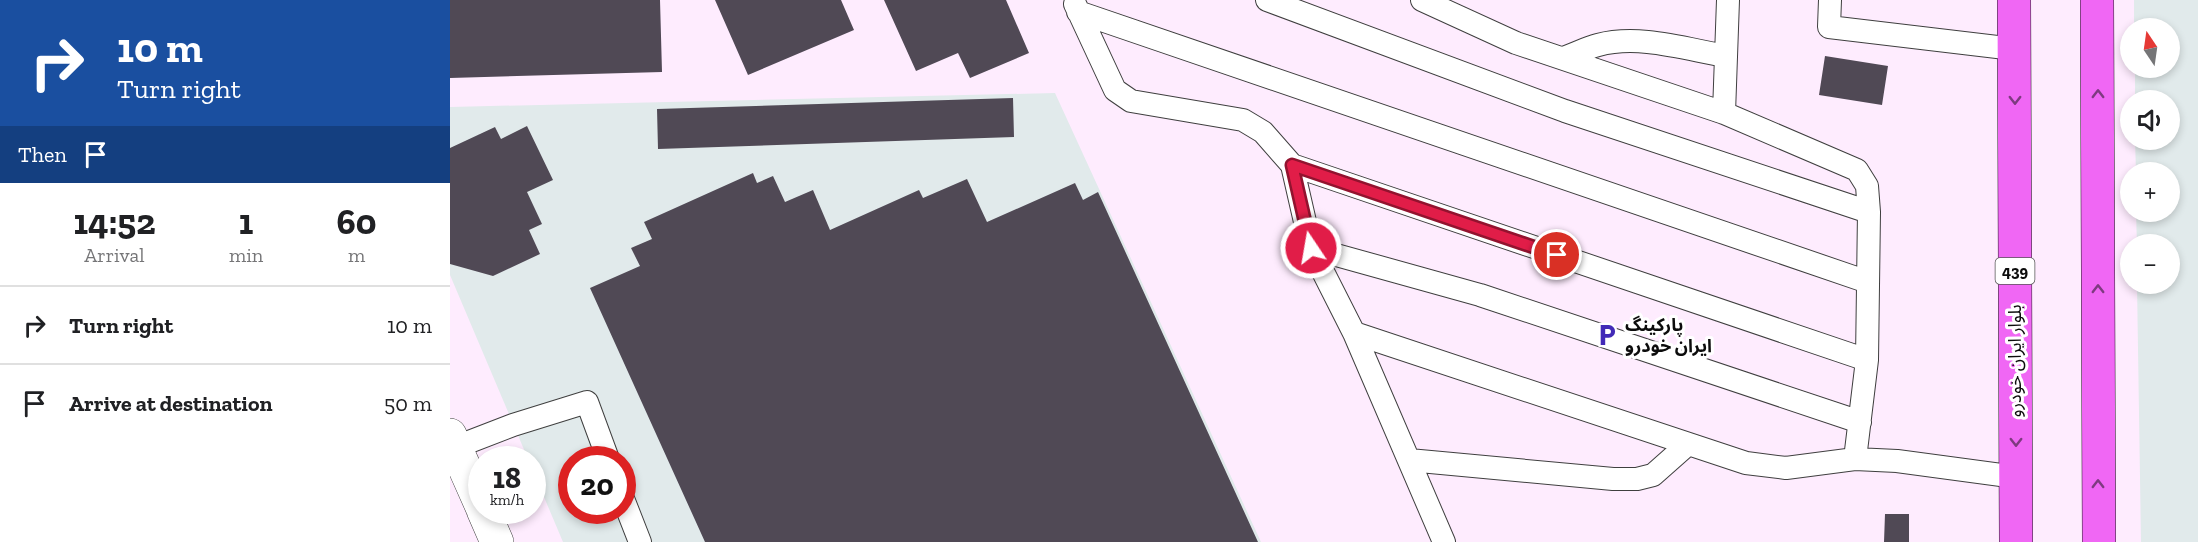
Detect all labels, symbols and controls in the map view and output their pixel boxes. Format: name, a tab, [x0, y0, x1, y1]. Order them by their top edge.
north arrow	[2120, 18, 2180, 78]
map controls	[2120, 18, 2180, 294]
text: 10 m	[117, 22, 203, 73]
icon: right	[18, 24, 96, 102]
text: Turn right	[117, 73, 241, 105]
one-way arrow	[2091, 89, 2104, 98]
button: sound	[2120, 90, 2180, 150]
one-way arrow	[2009, 96, 2021, 105]
icon: arrive	[79, 138, 112, 171]
text: Then	[18, 141, 67, 168]
button: +	[2120, 162, 2180, 222]
text: 14:52	[73, 200, 156, 243]
text: 1	[239, 200, 253, 243]
text: 60	[337, 200, 377, 243]
position arrow	[1279, 216, 1343, 280]
pin	[1531, 229, 1582, 280]
button: −	[2120, 234, 2180, 294]
icon: arrive	[1540, 238, 1573, 271]
text: Arrival	[84, 243, 145, 267]
text: min	[229, 243, 263, 267]
text: m	[348, 243, 365, 267]
road number: 439	[1996, 258, 2034, 284]
one-way arrow	[2092, 284, 2104, 293]
street label: بلوار ایران خودرو	[2004, 304, 2026, 418]
icon: right	[18, 309, 51, 342]
text: Turn right	[69, 312, 173, 339]
text: 10 m	[387, 312, 432, 339]
place label: پارکینگ ایران خودرو	[1625, 314, 1712, 357]
parking icon: پارکینگ ایران خودرو	[1594, 322, 1620, 348]
icon: arrive	[18, 387, 51, 420]
text: Arrive at destination	[69, 390, 272, 417]
text: 50 m	[384, 390, 432, 417]
one-way arrow	[2010, 438, 2022, 447]
speed limit sign: 20	[558, 446, 636, 524]
text: 18	[493, 460, 521, 496]
one-way arrow	[2092, 479, 2104, 488]
text: km/h	[490, 491, 524, 509]

